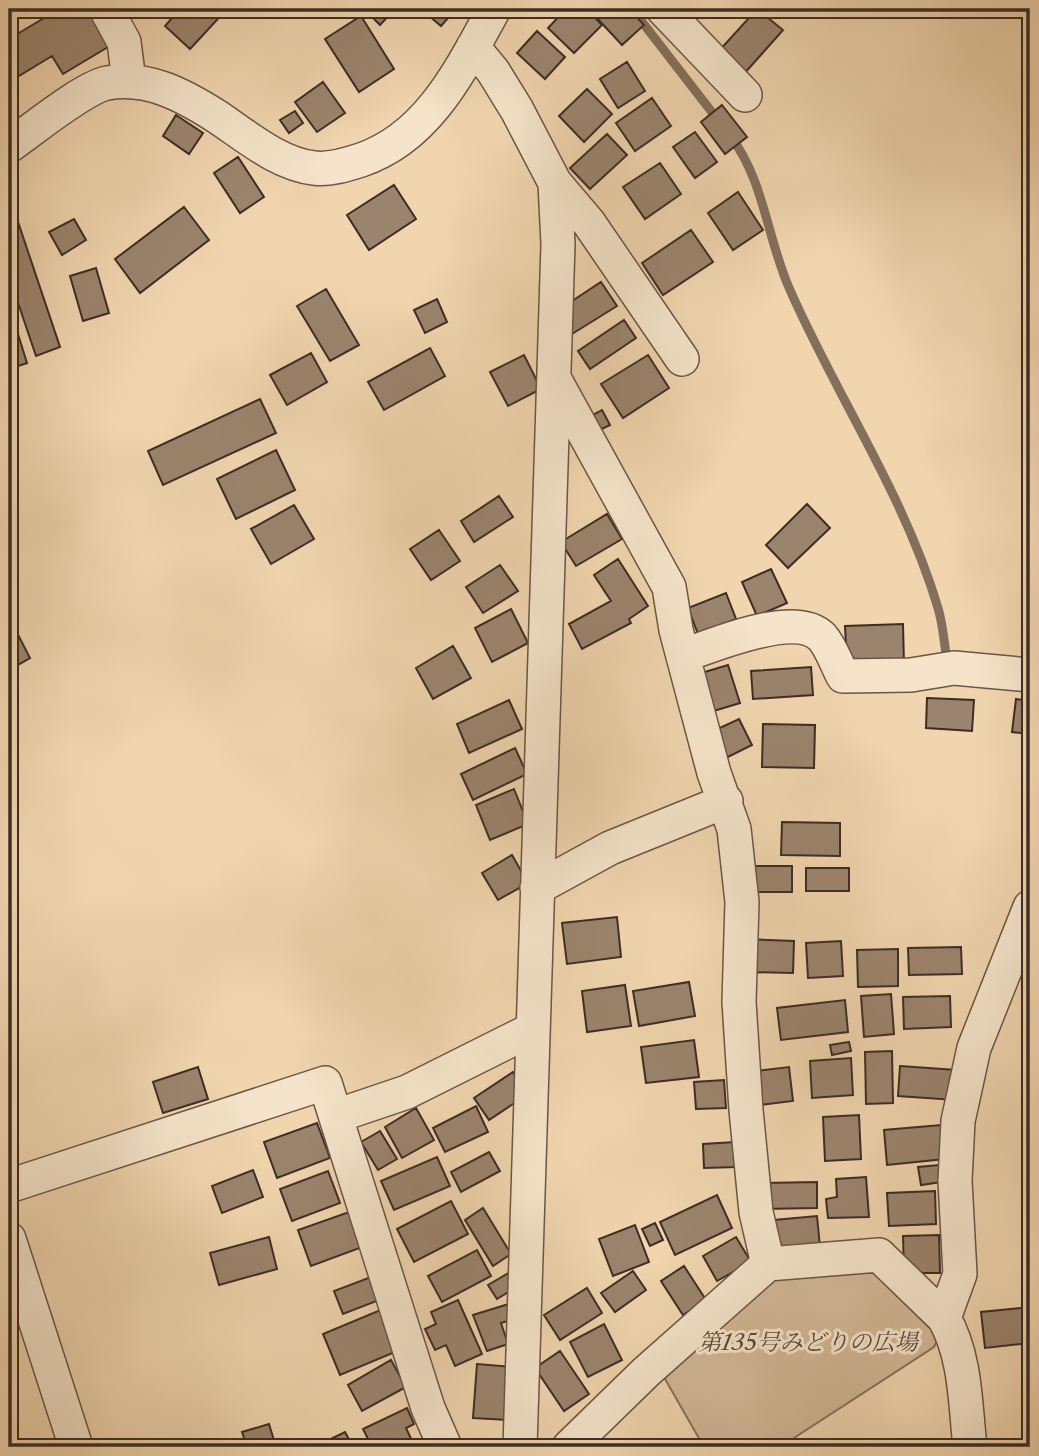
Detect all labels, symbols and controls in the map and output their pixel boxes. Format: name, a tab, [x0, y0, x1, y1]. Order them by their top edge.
park label: 第135号みどりの広場	[698, 1328, 920, 1356]

